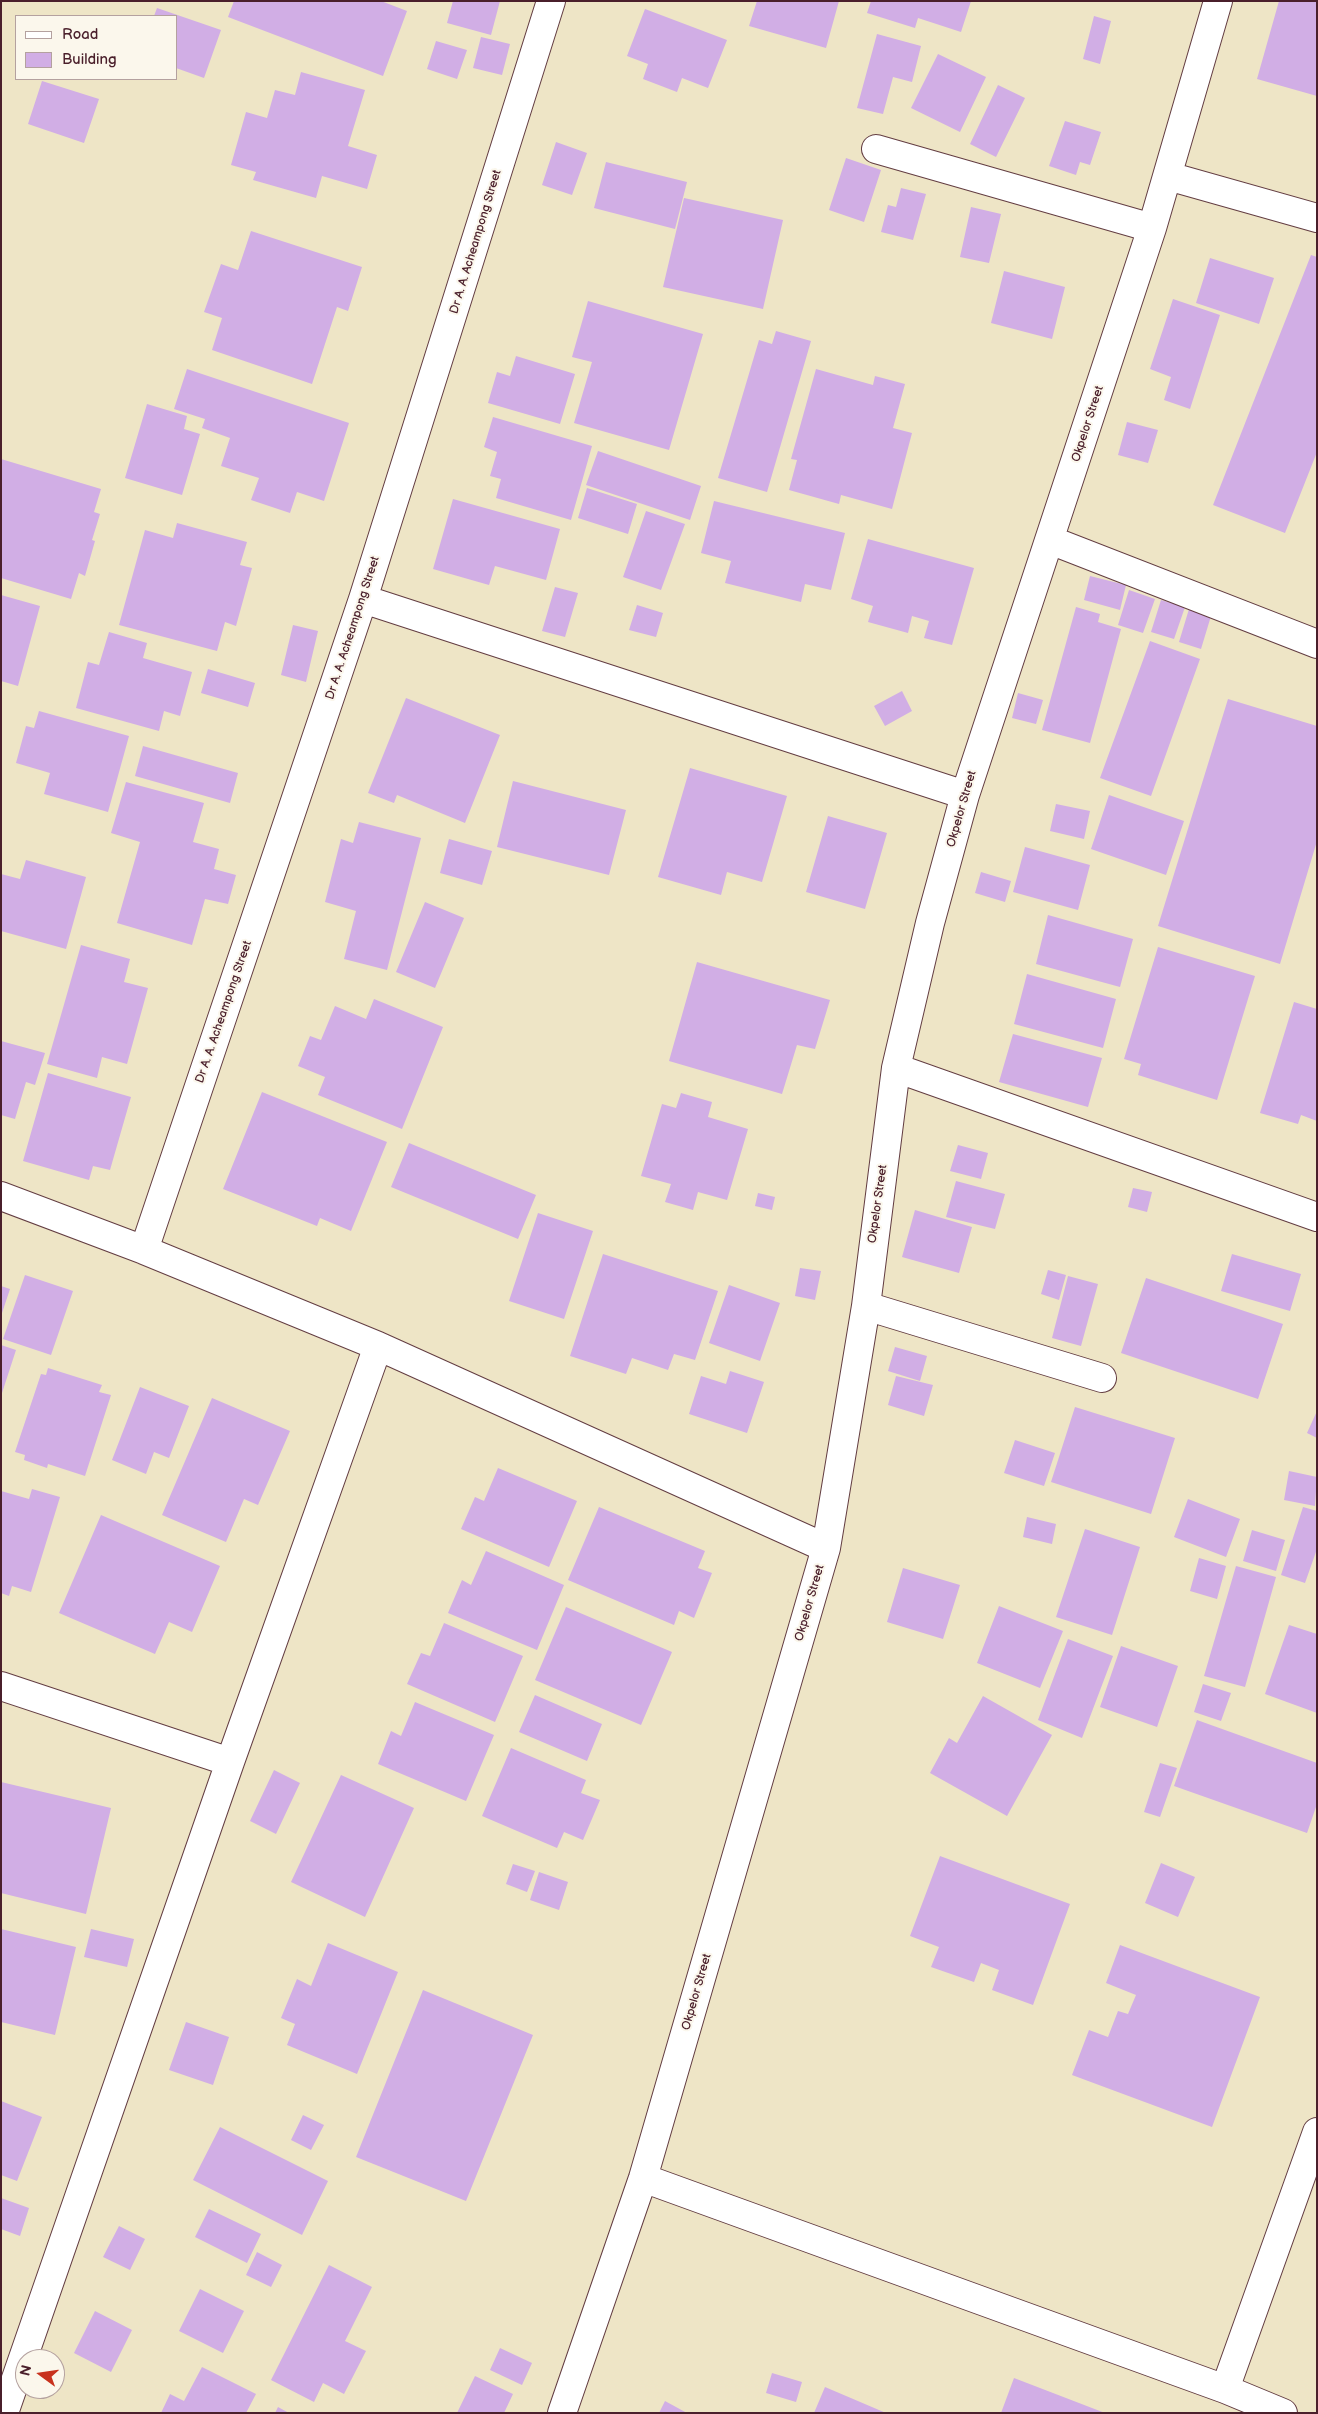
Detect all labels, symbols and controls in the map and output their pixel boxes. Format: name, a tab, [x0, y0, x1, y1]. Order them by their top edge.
legend	[15, 15, 178, 80]
text: Road	[62, 25, 98, 44]
text: Building	[62, 50, 117, 69]
street label: Dr A. A. Acheampong Street	[447, 168, 505, 316]
street label: Okpelor Street	[1069, 384, 1107, 464]
street label: Dr A. A. Acheampong Street	[323, 555, 383, 701]
street label: Okpelor Street	[944, 769, 980, 849]
street label: Dr A. A. Acheampong Street	[193, 939, 255, 1085]
street label: Okpelor Street	[865, 1164, 891, 1244]
street label: Okpelor Street	[792, 1563, 828, 1643]
street label: Okpelor Street	[679, 1952, 715, 2032]
north arrow	[15, 2349, 65, 2399]
text: N	[16, 2363, 35, 2378]

